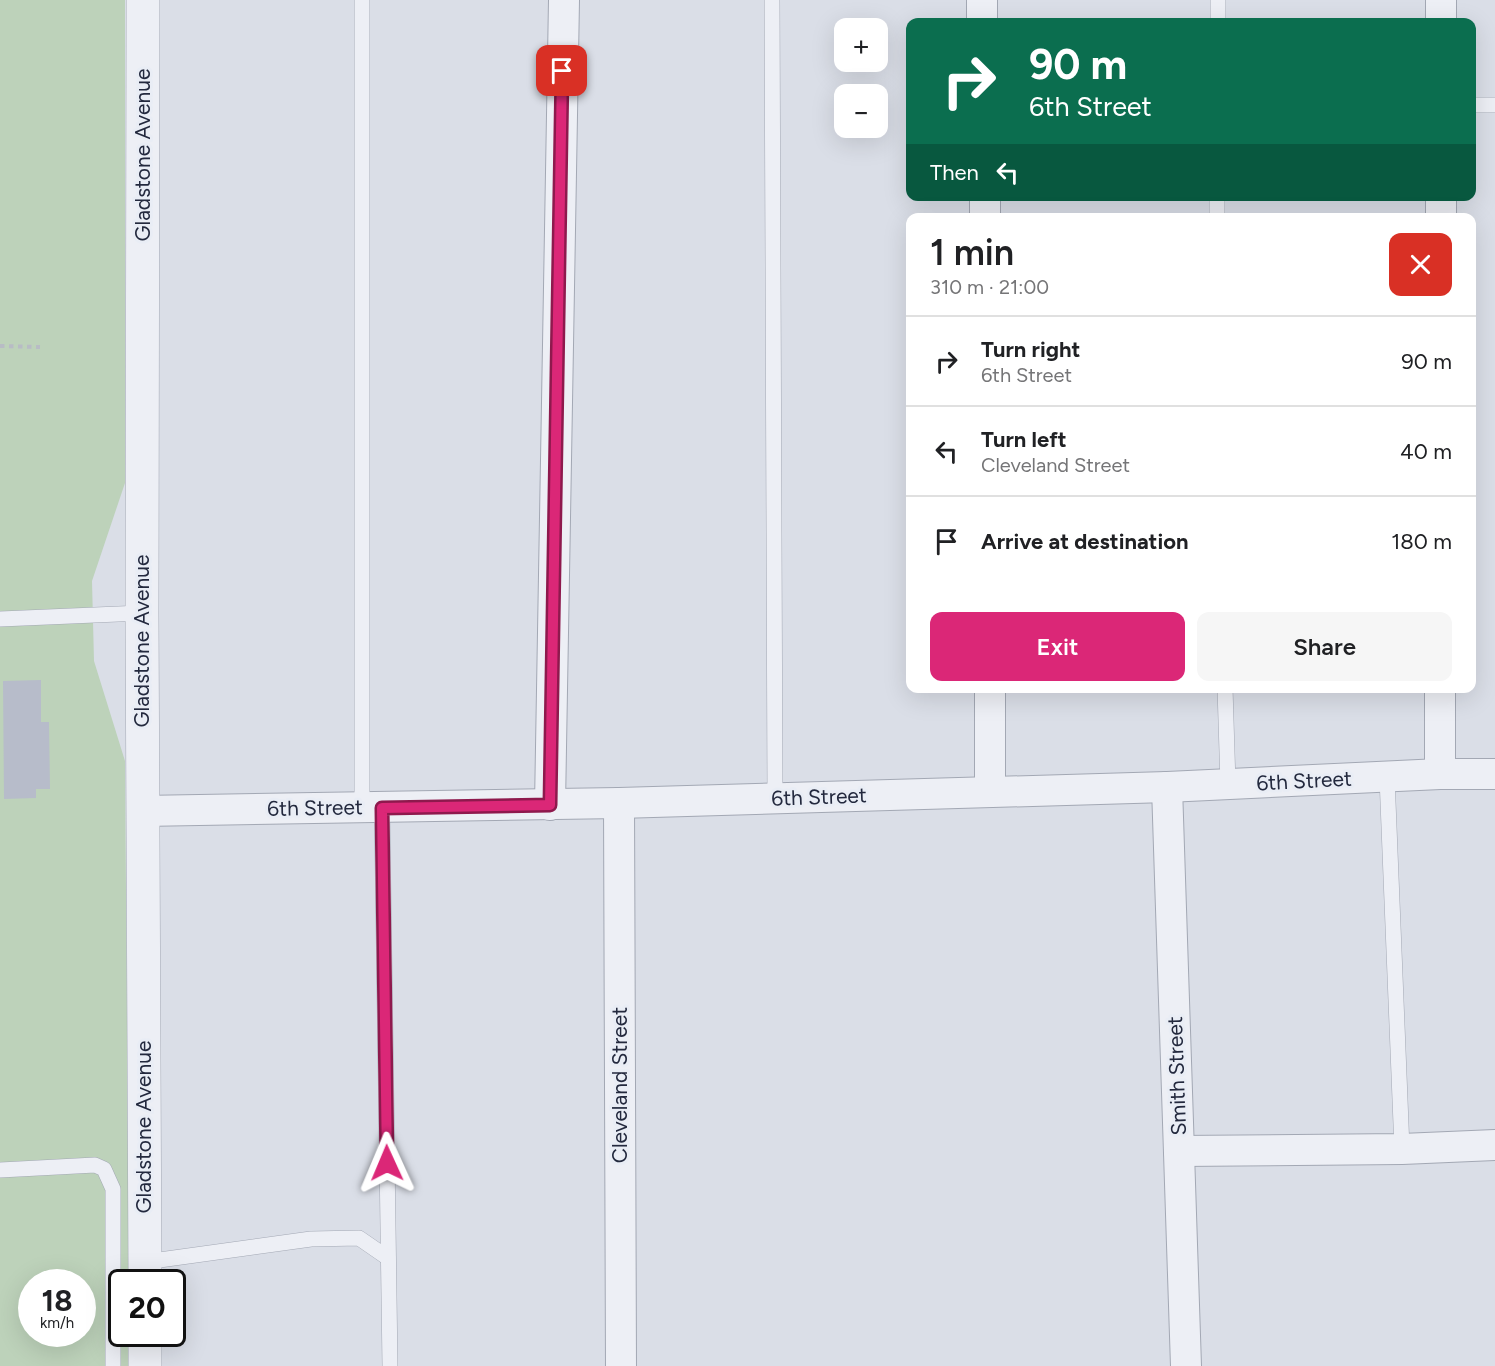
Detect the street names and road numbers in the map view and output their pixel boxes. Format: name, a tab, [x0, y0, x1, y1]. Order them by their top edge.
street label: Gladstone Avenue	[130, 69, 155, 241]
street label: Gladstone Avenue	[129, 555, 154, 727]
street label: 6th Street	[1256, 766, 1352, 795]
street label: 6th Street	[771, 782, 867, 811]
street label: 6th Street	[267, 794, 363, 821]
street label: Cleveland Street	[607, 1007, 632, 1163]
street label: Smith Street	[1162, 1016, 1191, 1136]
street label: Gladstone Avenue	[131, 1041, 156, 1213]

